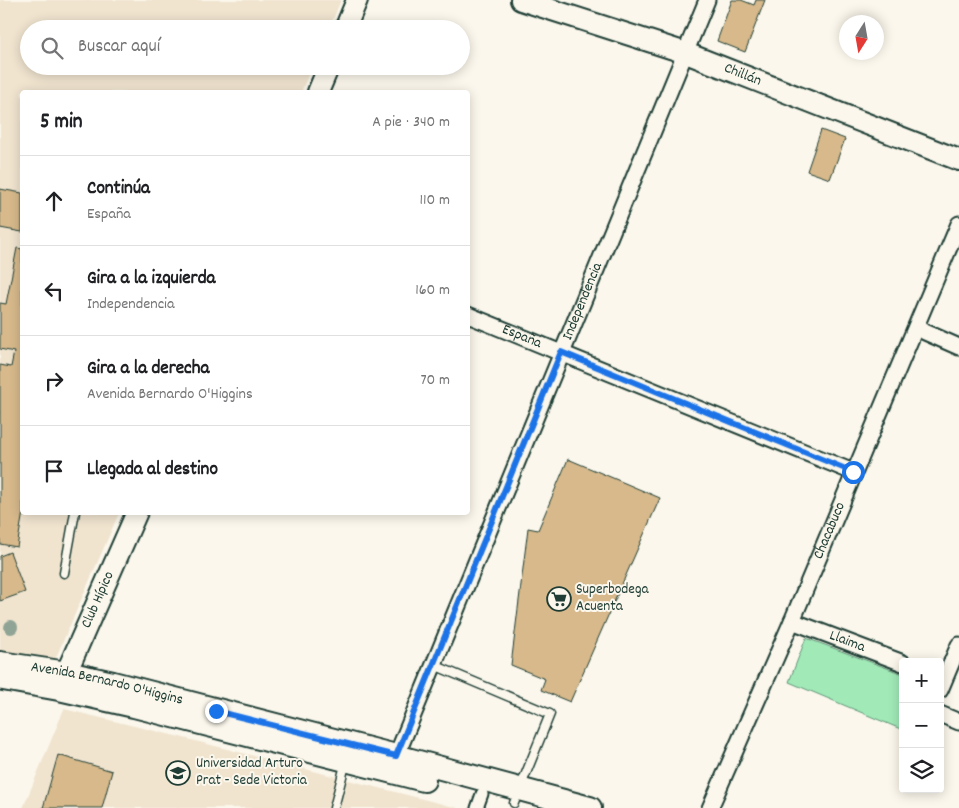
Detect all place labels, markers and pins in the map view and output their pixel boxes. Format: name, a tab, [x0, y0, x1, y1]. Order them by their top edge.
place label: Superbodega Acuenta	[576, 579, 650, 618]
supermarket icon: Superbodega Acuenta	[546, 586, 572, 612]
place label: Universidad Arturo Prat - Sede Victoria	[196, 753, 308, 792]
school or university icon: Universidad Arturo Prat - Sede Victoria	[165, 760, 191, 786]

